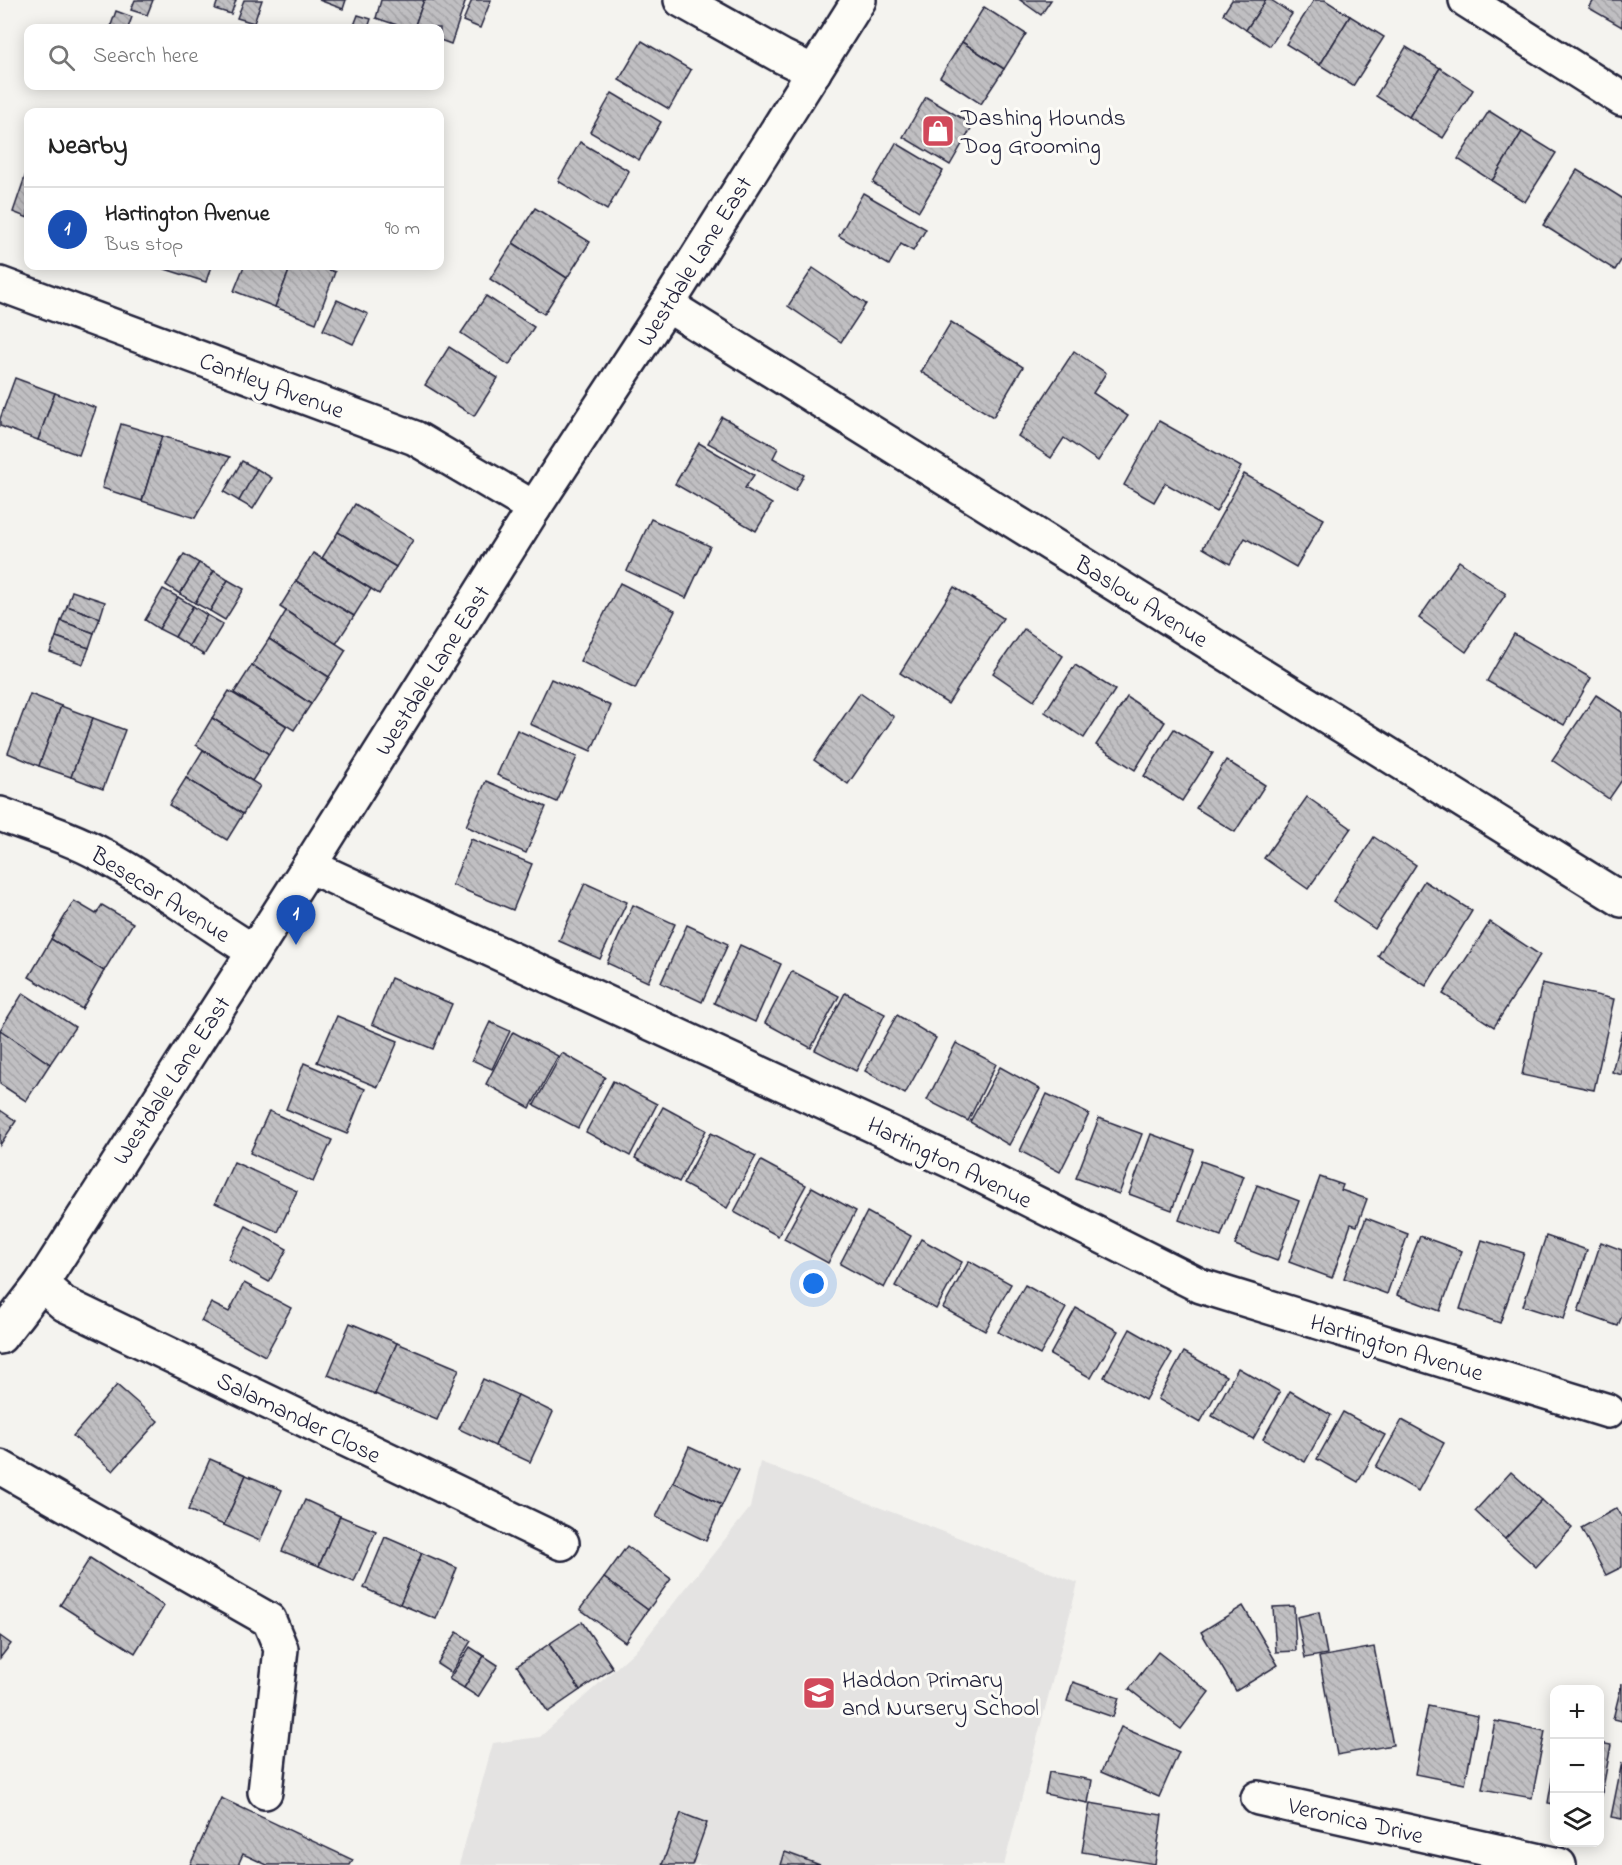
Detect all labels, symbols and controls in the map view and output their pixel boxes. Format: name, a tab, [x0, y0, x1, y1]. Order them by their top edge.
search box	[24, 24, 444, 90]
icon: search	[45, 41, 78, 74]
text: Search here	[93, 41, 198, 73]
place label: Dashing Hounds Dog Grooming	[960, 102, 1126, 165]
shop icon: Dashing Hounds Dog Grooming	[920, 113, 956, 149]
text: Nearby	[48, 128, 127, 166]
street label: Westdale Lane East	[630, 170, 763, 354]
text: Hartington Avenue	[105, 199, 270, 231]
text: 1	[64, 215, 71, 244]
text: 90 m	[385, 215, 420, 244]
text: Bus stop	[105, 231, 183, 260]
street label: Cantley Avenue	[193, 345, 349, 431]
street label: Baslow Avenue	[1066, 548, 1214, 658]
street label: Westdale Lane East	[368, 579, 501, 763]
street label: Besecar Avenue	[82, 839, 236, 953]
pin: 1	[276, 896, 316, 945]
street label: Westdale Lane East	[105, 990, 241, 1173]
street label: Hartington Avenue	[861, 1109, 1037, 1219]
your location	[799, 1269, 828, 1298]
street label: Hartington Avenue	[1305, 1306, 1487, 1392]
street label: Salamander Close	[210, 1364, 386, 1474]
place label: Haddon Primary and Nursery School	[842, 1664, 1039, 1728]
school or university icon: Haddon Primary and Nursery School	[801, 1675, 837, 1711]
map controls	[1550, 1685, 1604, 1847]
button: +	[1550, 1685, 1604, 1739]
button: −	[1550, 1739, 1604, 1793]
street label: Veronica Drive	[1283, 1790, 1427, 1855]
button: layers	[1550, 1793, 1604, 1847]

